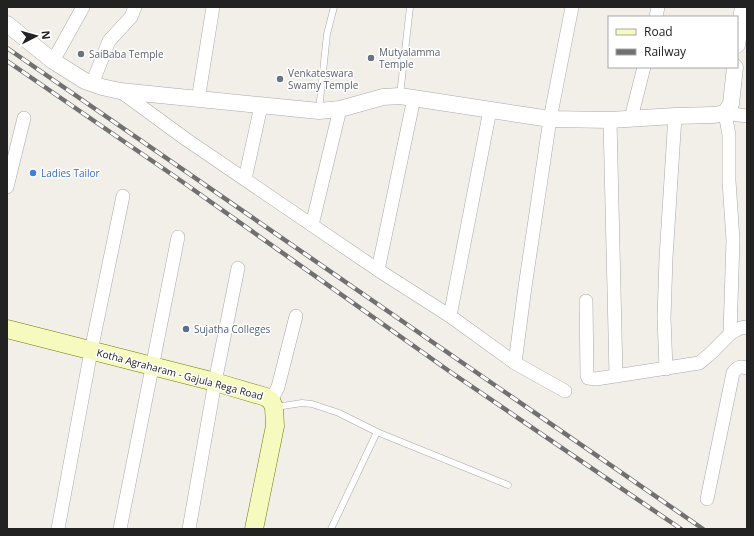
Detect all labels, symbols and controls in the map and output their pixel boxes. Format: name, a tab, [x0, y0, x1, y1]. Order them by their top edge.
north arrow	[16, 16, 56, 56]
legend	[608, 16, 738, 68]
text: Road	[644, 23, 673, 40]
text: N	[39, 30, 54, 40]
text: Railway	[644, 43, 687, 60]
place label: Mutyalamma Temple	[379, 45, 440, 71]
place label: SaiBaba Temple	[89, 47, 164, 61]
marker: SaiBaba Temple	[76, 49, 86, 59]
marker: Mutyalamma Temple	[366, 53, 376, 63]
place label: Venkateswara Swamy Temple	[288, 66, 359, 92]
marker: Venkateswara Swamy Temple	[275, 74, 285, 84]
place label: Ladies Tailor	[41, 166, 100, 180]
marker: Ladies Tailor	[28, 168, 38, 178]
place label: Sujatha Colleges	[194, 322, 271, 336]
marker: Sujatha Colleges	[181, 324, 191, 334]
street label: Kotha Agraharam - Gajula Rega Road	[95, 345, 265, 403]

